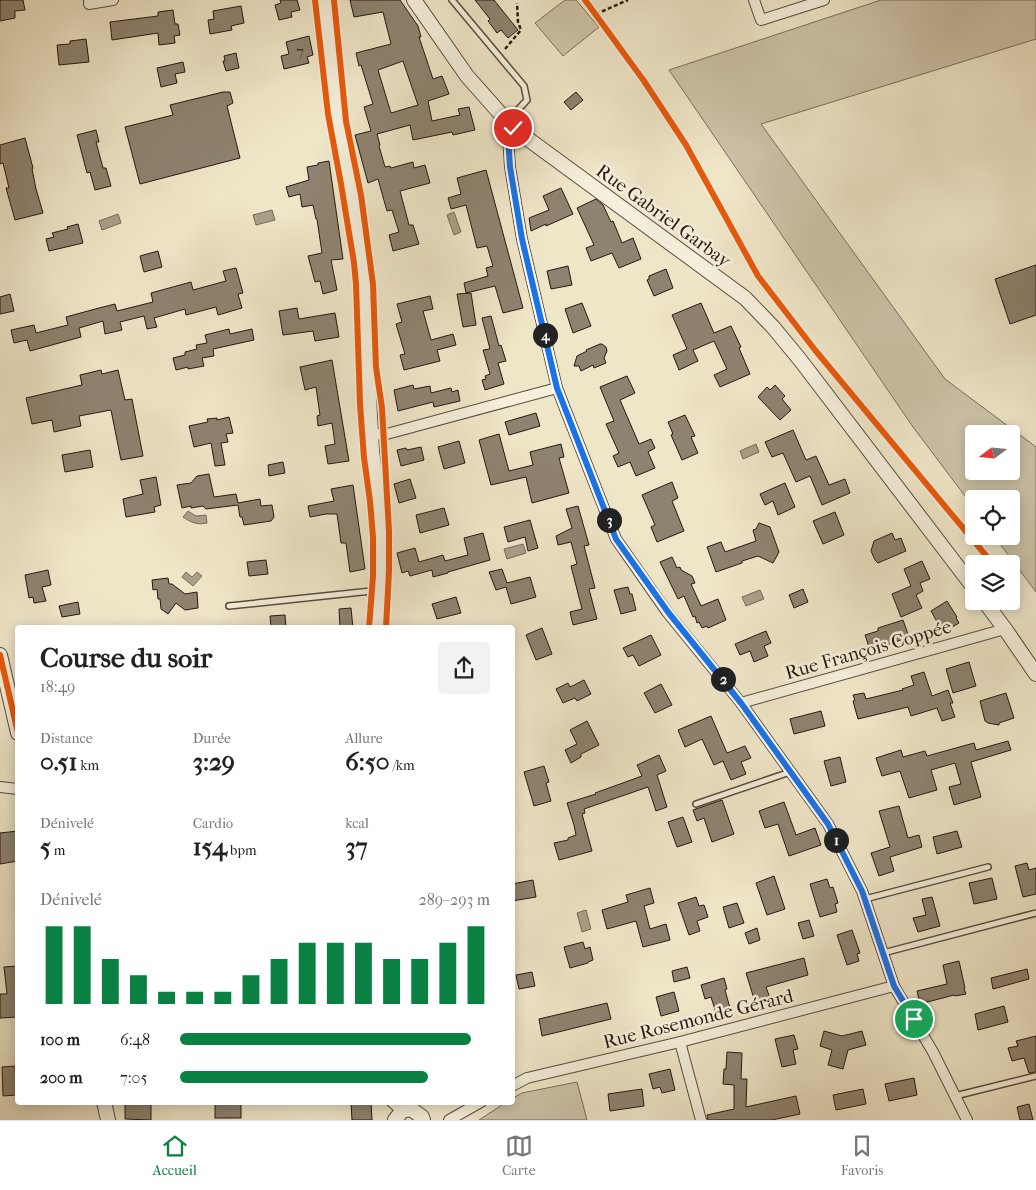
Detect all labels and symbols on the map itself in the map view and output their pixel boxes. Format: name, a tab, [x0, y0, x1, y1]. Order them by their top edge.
house number: 7	[296, 42, 304, 61]
pin	[492, 107, 534, 149]
street label: Rue Gabriel Garbay	[592, 160, 736, 272]
pin: 4	[532, 322, 558, 348]
north arrow	[965, 425, 1020, 480]
pin: 3	[596, 508, 622, 532]
street label: Rue François Coppée	[783, 616, 954, 684]
pin: 2	[710, 666, 736, 692]
pin: 1	[824, 828, 848, 852]
street label: Rue Rosemonde Gérard	[601, 985, 796, 1053]
pin	[893, 998, 935, 1040]

